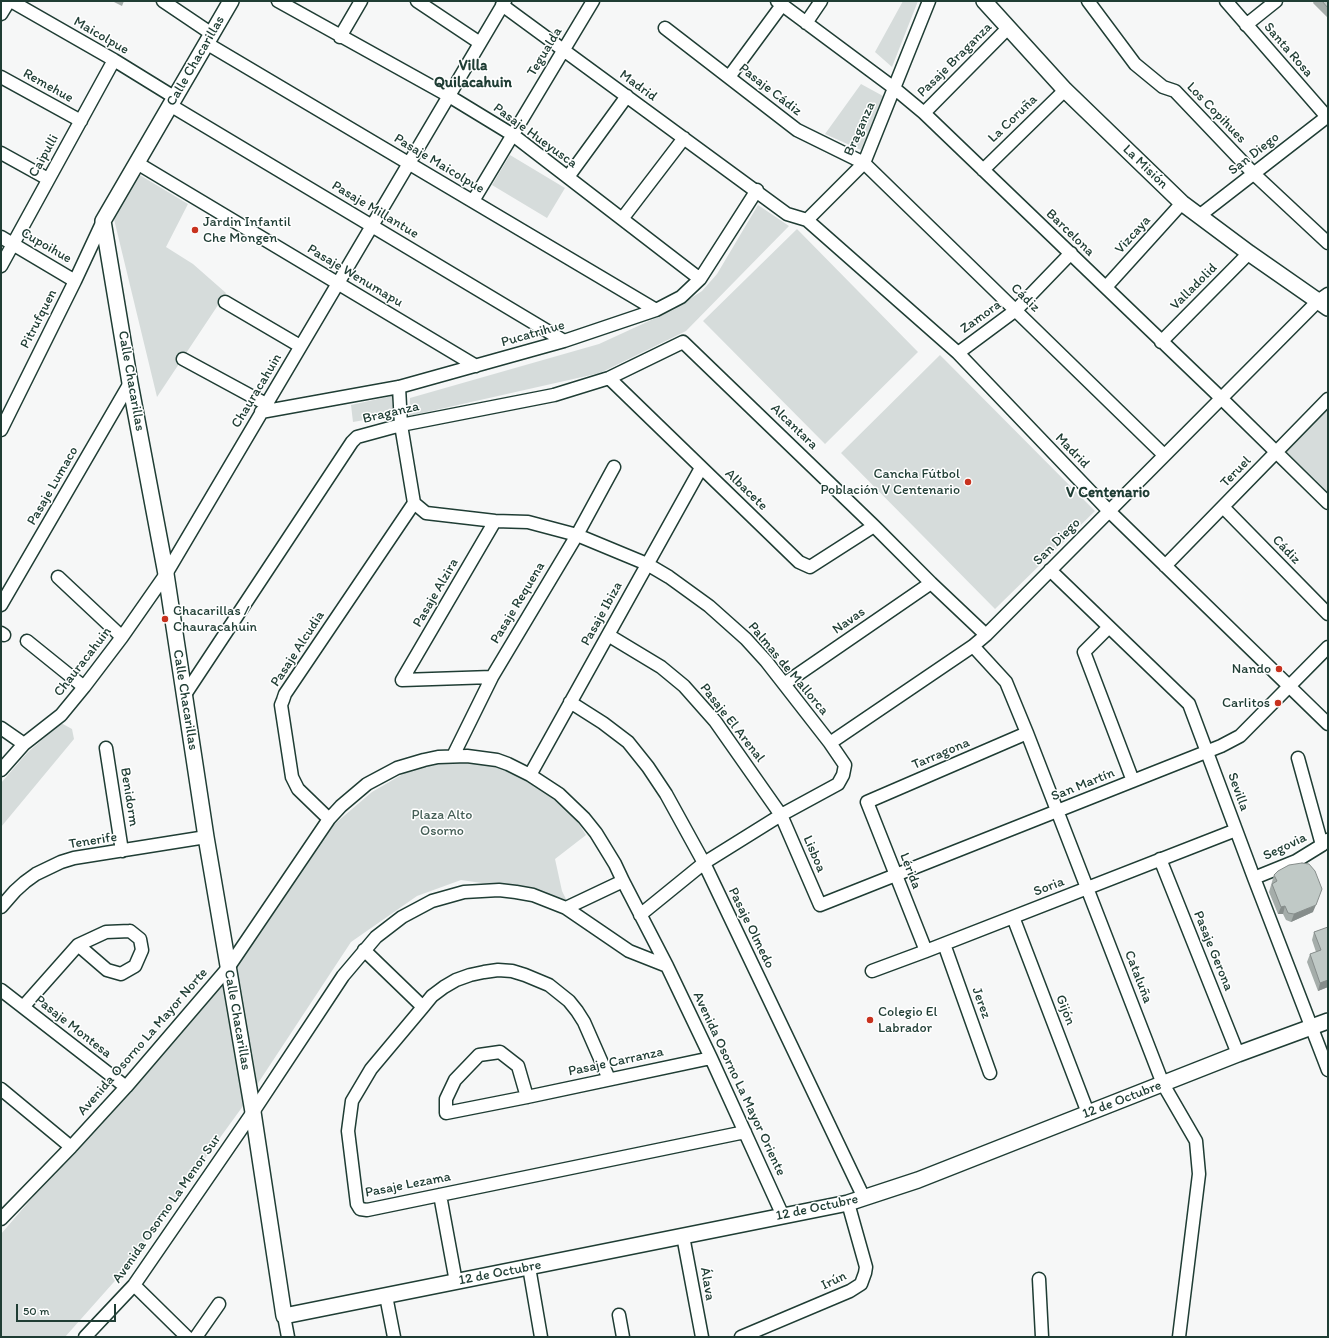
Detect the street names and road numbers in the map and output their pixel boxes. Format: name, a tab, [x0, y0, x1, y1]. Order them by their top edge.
street label: Maicolpue	[70, 13, 132, 59]
street label: Calle Chacarillas	[163, 13, 229, 109]
street label: Pasaje Braganza	[914, 19, 996, 101]
street label: Santa Rosa	[1260, 19, 1316, 81]
street label: Tegualda	[524, 24, 566, 80]
street label: Pasaje Cádiz	[735, 60, 805, 120]
street label: Remehue	[20, 65, 76, 107]
street label: Madrid	[616, 67, 660, 105]
street label: Los Copihues	[1183, 79, 1249, 147]
street label: La Coruña	[985, 91, 1041, 147]
street label: Braganza	[841, 99, 879, 159]
street label: Pasaje Hueyusca	[490, 100, 580, 172]
street label: San Diego	[1225, 129, 1283, 179]
street label: Pasaje Maicolpue	[391, 130, 487, 198]
street label: Caipulli	[25, 132, 63, 180]
street label: La Misión	[1119, 141, 1171, 193]
street label: Pasaje Millantue	[329, 177, 421, 243]
street label: Barcelona	[1042, 206, 1098, 260]
street label: Vizcaya	[1112, 212, 1154, 258]
street label: Cupoihue	[17, 225, 75, 267]
street label: Pasaje Wenumapu	[304, 241, 406, 311]
street label: Valladolid	[1167, 260, 1221, 314]
street label: Cádiz	[1007, 280, 1043, 316]
street label: Pitrufquen	[17, 287, 61, 351]
street label: Zamora	[957, 296, 1005, 338]
street label: Pucatrihue	[499, 317, 567, 351]
street label: Calle Chacarillas	[114, 329, 148, 433]
street label: Chauracahuin	[228, 351, 286, 431]
street label: Braganza	[361, 398, 421, 428]
street label: Alcantara	[767, 400, 821, 454]
street label: Madrid	[1051, 430, 1093, 472]
street label: Pasaje Lumaco	[24, 444, 82, 528]
street label: Teruel	[1217, 453, 1255, 491]
street label: Albacete	[721, 466, 771, 514]
street label: San Diego	[1030, 515, 1084, 569]
street label: Cádiz	[1268, 532, 1304, 568]
street label: Pasaje Alzira	[410, 556, 462, 630]
street label: Pasaje Requena	[487, 559, 549, 647]
street label: Pasaje Ibiza	[578, 579, 626, 649]
street label: Navas	[829, 604, 869, 638]
street label: Pasaje Alcudia	[267, 608, 329, 690]
street label: Palmas de Mallorca	[744, 619, 832, 719]
street label: Chauracahuin	[51, 624, 115, 700]
street label: Calle Chacarillas	[169, 648, 201, 752]
street label: Pasaje El Arenal	[696, 680, 768, 766]
street label: Tarragona	[910, 734, 972, 774]
street label: San Martín	[1049, 765, 1117, 805]
street label: Benidorm	[116, 766, 142, 828]
street label: Sevilla	[1223, 770, 1253, 814]
street label: Tenerife	[68, 829, 118, 853]
street label: Segovia	[1261, 829, 1309, 865]
street label: Lisboa	[799, 833, 829, 875]
street label: Lérida	[895, 851, 925, 891]
street label: Soria	[1031, 874, 1067, 900]
street label: Pasaje Olmedo	[724, 885, 778, 971]
street label: Pasaje Gerona	[1189, 908, 1237, 994]
street label: Cataluña	[1120, 948, 1156, 1006]
street label: Avenida Osorno La Mayor Norte	[74, 965, 212, 1119]
street label: Calle Chacarillas	[220, 968, 254, 1072]
street label: Jerez	[968, 985, 994, 1021]
street label: Avenida Osorno La Mayor Oriente	[689, 989, 789, 1179]
street label: Pasaje Montesa	[31, 992, 115, 1062]
street label: Gijón	[1052, 992, 1078, 1028]
street label: Pasaje Carranza	[567, 1044, 665, 1080]
street label: 12 de Octubre	[1080, 1077, 1164, 1123]
street label: Avenida Osorno La Menor Sur	[109, 1131, 225, 1287]
street label: Pasaje Lezama	[364, 1168, 452, 1202]
street label: 12 de Octubre	[774, 1191, 860, 1225]
street label: 12 de Octubre	[457, 1257, 543, 1289]
street label: Álava	[696, 1266, 718, 1302]
street label: Irún	[819, 1268, 849, 1294]

